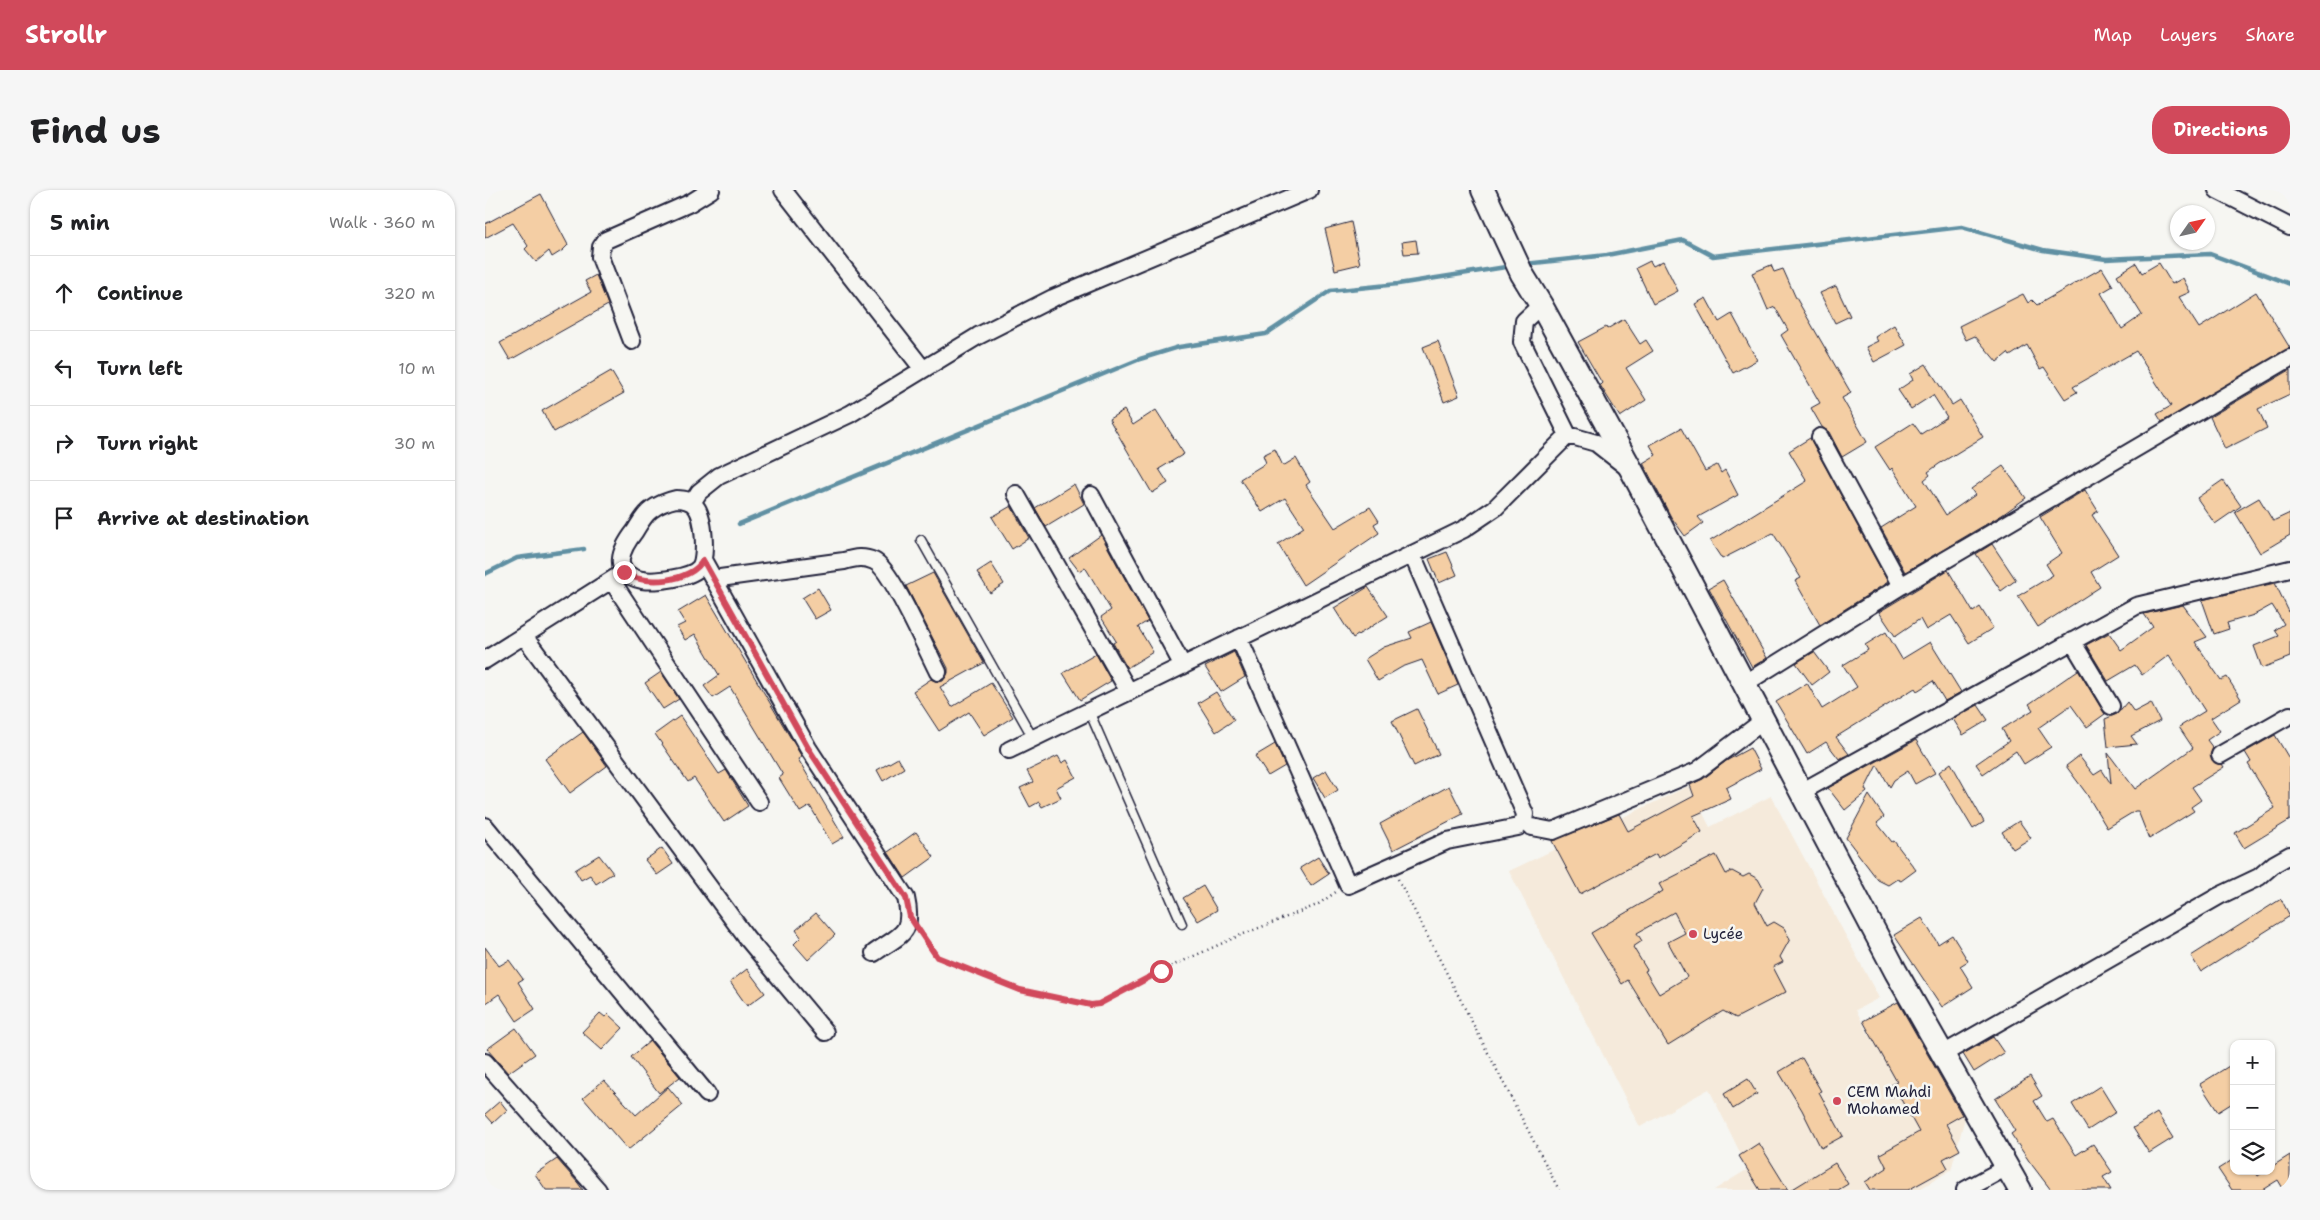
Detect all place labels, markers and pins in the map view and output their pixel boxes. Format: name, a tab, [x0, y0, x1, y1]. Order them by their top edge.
place label: Lycée	[1703, 924, 1743, 944]
marker: Lycée	[1687, 928, 1699, 940]
place label: CEM Mahdi Mohamed	[1847, 1082, 1931, 1119]
marker: CEM Mahdi Mohamed	[1831, 1095, 1843, 1107]

